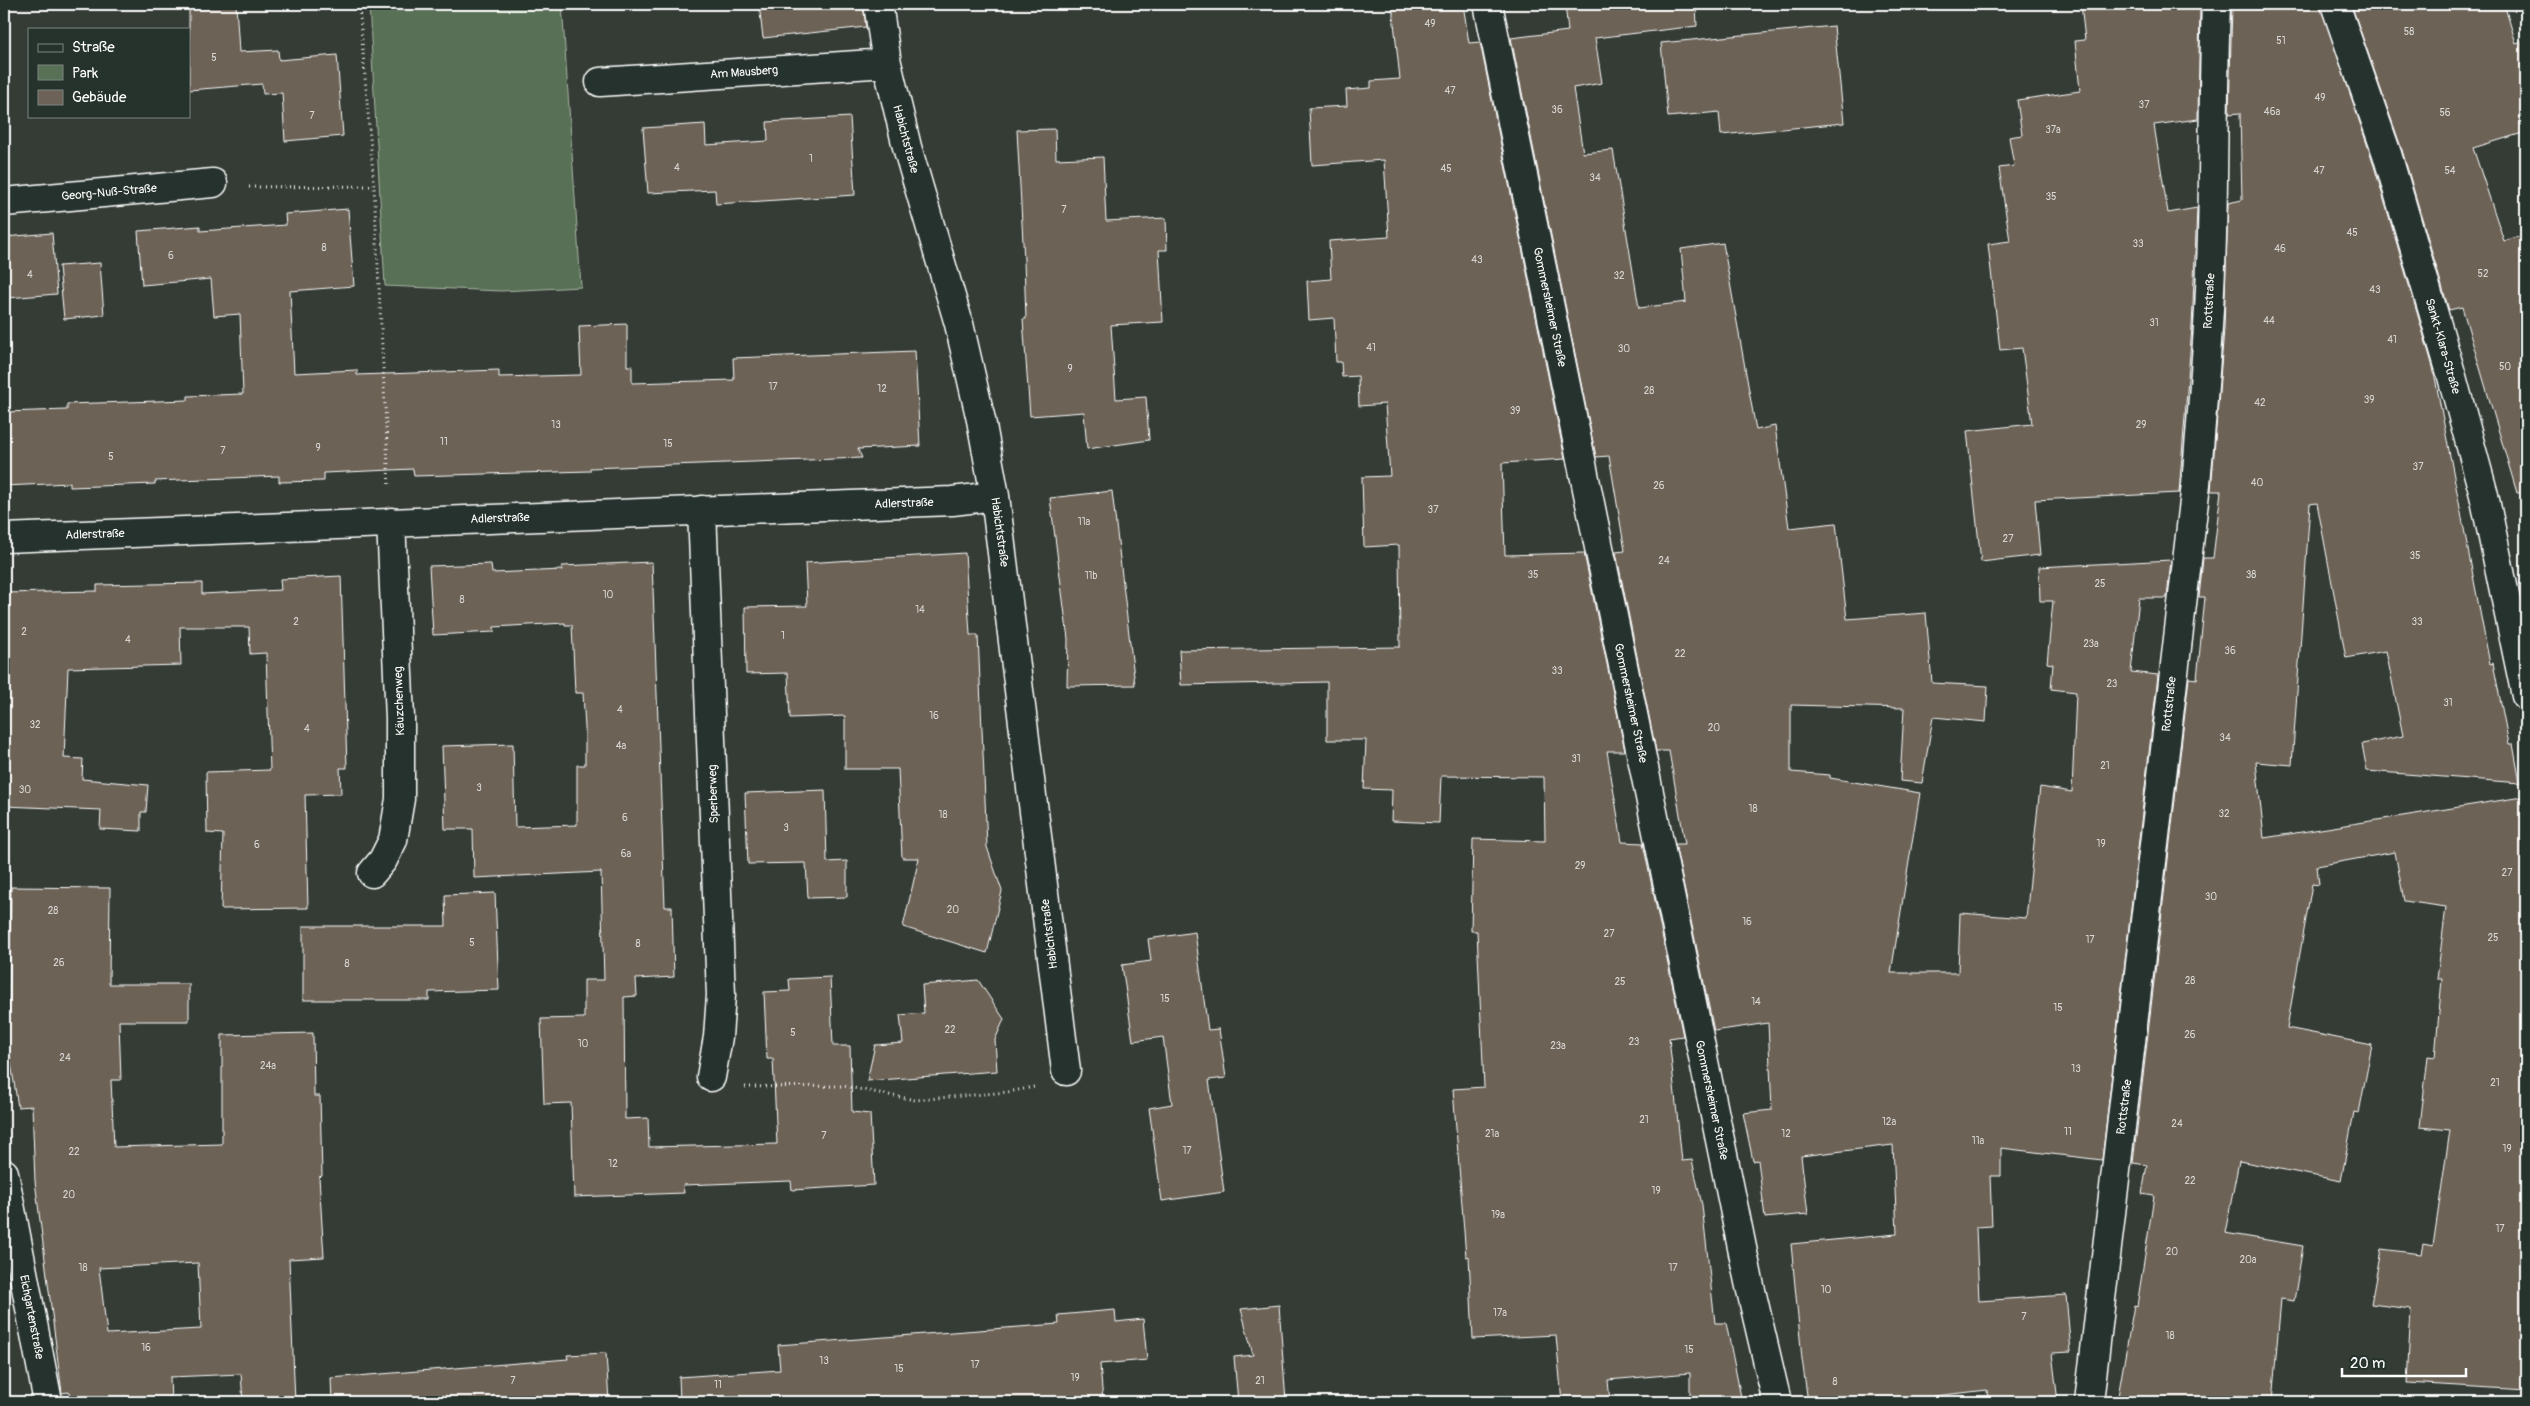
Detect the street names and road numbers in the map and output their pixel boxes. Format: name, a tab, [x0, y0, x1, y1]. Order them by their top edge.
street label: Am Mausberg	[709, 63, 779, 82]
street label: Habichtstraße	[889, 103, 922, 175]
street label: Georg-Nuß-Straße	[61, 181, 157, 204]
street label: Gommersheimer Straße	[1530, 246, 1570, 368]
street label: Rottstraße	[2201, 273, 2218, 329]
street label: Sankt-Klara-Straße	[2422, 297, 2463, 396]
street label: Adlerstraße	[874, 495, 934, 512]
street label: Habichtstraße	[987, 496, 1012, 568]
street label: Adlerstraße	[470, 510, 530, 527]
street label: Adlerstraße	[65, 526, 125, 543]
street label: Gommersheimer Straße	[1611, 642, 1651, 764]
street label: Käuzchenweg	[391, 666, 408, 736]
street label: Rottstraße	[2159, 676, 2180, 732]
street label: Sperberweg	[705, 764, 722, 824]
street label: Habichtstraße	[1038, 898, 1061, 970]
street label: Gommersheimer Straße	[1692, 1039, 1732, 1161]
street label: Rottstraße	[2114, 1078, 2135, 1136]
street label: Eichgartenstraße	[16, 1274, 47, 1361]

